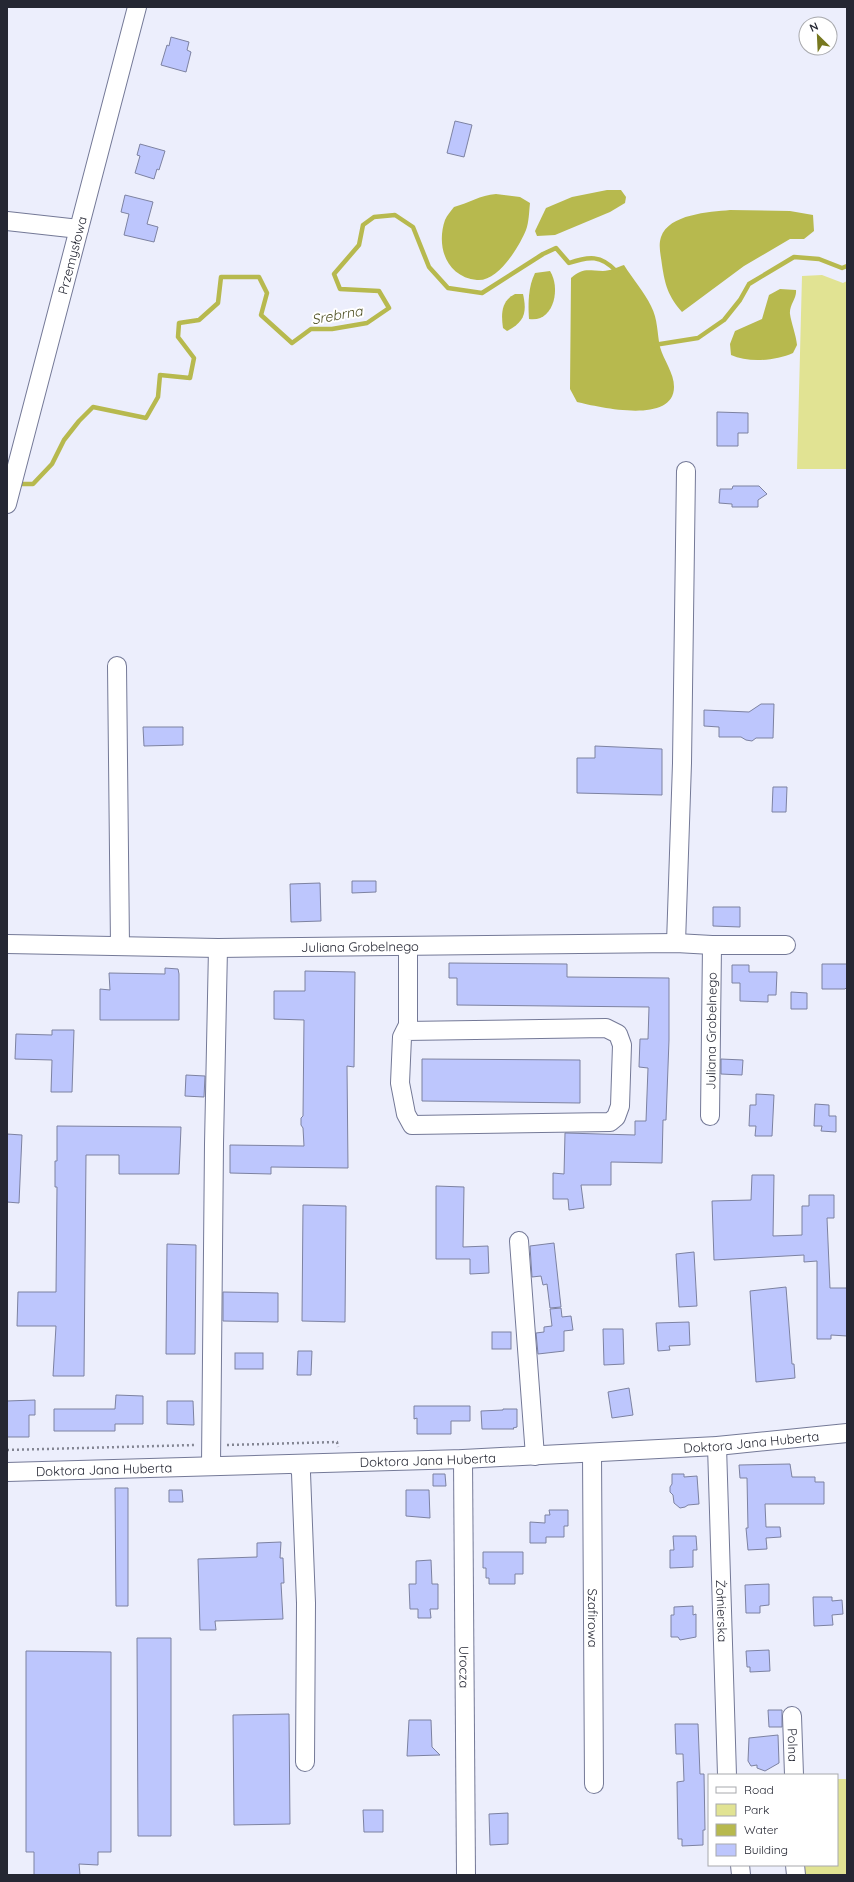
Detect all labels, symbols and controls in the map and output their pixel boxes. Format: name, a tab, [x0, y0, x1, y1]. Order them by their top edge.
north arrow	[798, 16, 838, 56]
text: N	[807, 19, 820, 35]
street label: Przemysłowa	[54, 215, 90, 296]
water label: Srebrna	[310, 301, 365, 328]
street label: Juliana Grobelnego	[301, 938, 419, 955]
street label: Juliana Grobelnego	[702, 972, 720, 1090]
street label: Doktora Jana Huberta	[683, 1428, 820, 1456]
street label: Doktora Jana Huberta	[359, 1449, 496, 1470]
street label: Doktora Jana Huberta	[36, 1459, 172, 1479]
street label: Żołnierska	[713, 1579, 731, 1643]
street label: Szafirowa	[585, 1588, 601, 1648]
street label: Urocza	[456, 1646, 473, 1688]
street label: Polna	[784, 1728, 802, 1762]
legend	[708, 1774, 838, 1866]
text: Road	[744, 1782, 774, 1797]
text: Park	[744, 1802, 769, 1817]
text: Water	[744, 1822, 779, 1837]
text: Building	[744, 1842, 788, 1857]

